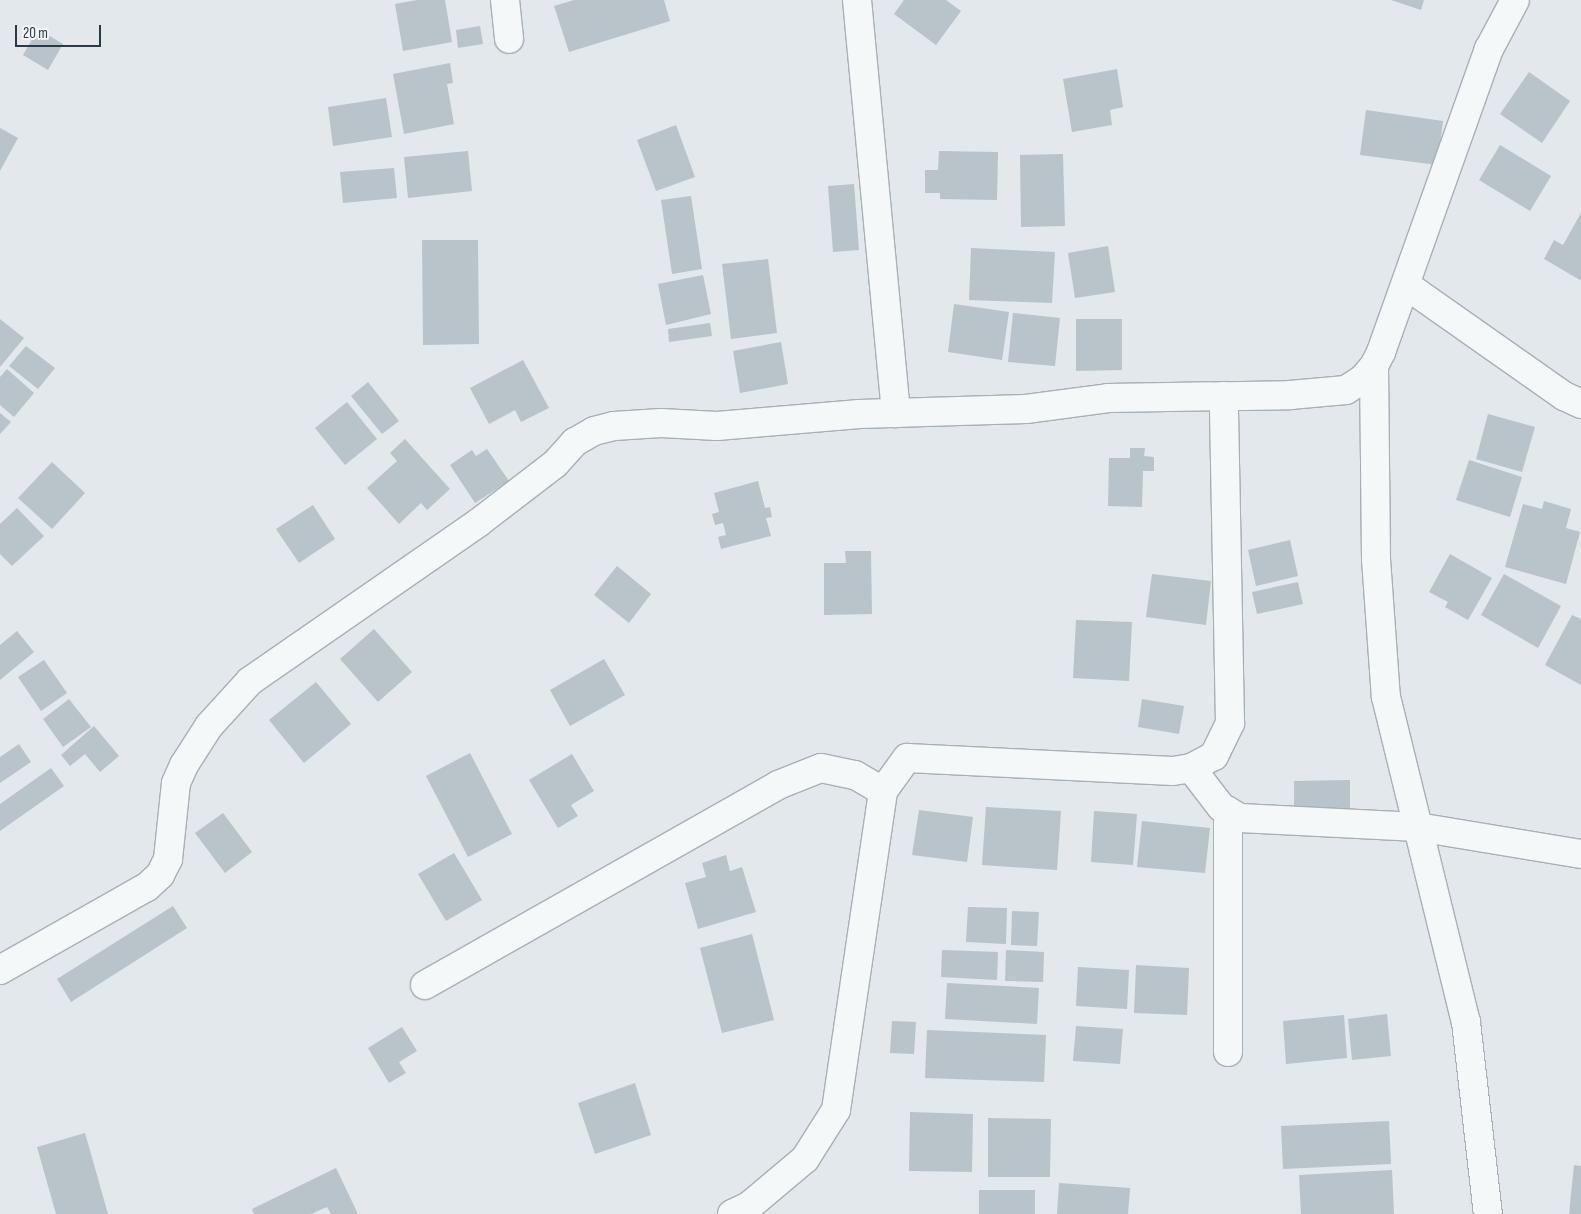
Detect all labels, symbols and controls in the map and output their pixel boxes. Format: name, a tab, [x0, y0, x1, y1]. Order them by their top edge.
scale bar	[18, 15, 104, 47]
text: 20 m	[23, 24, 48, 43]

